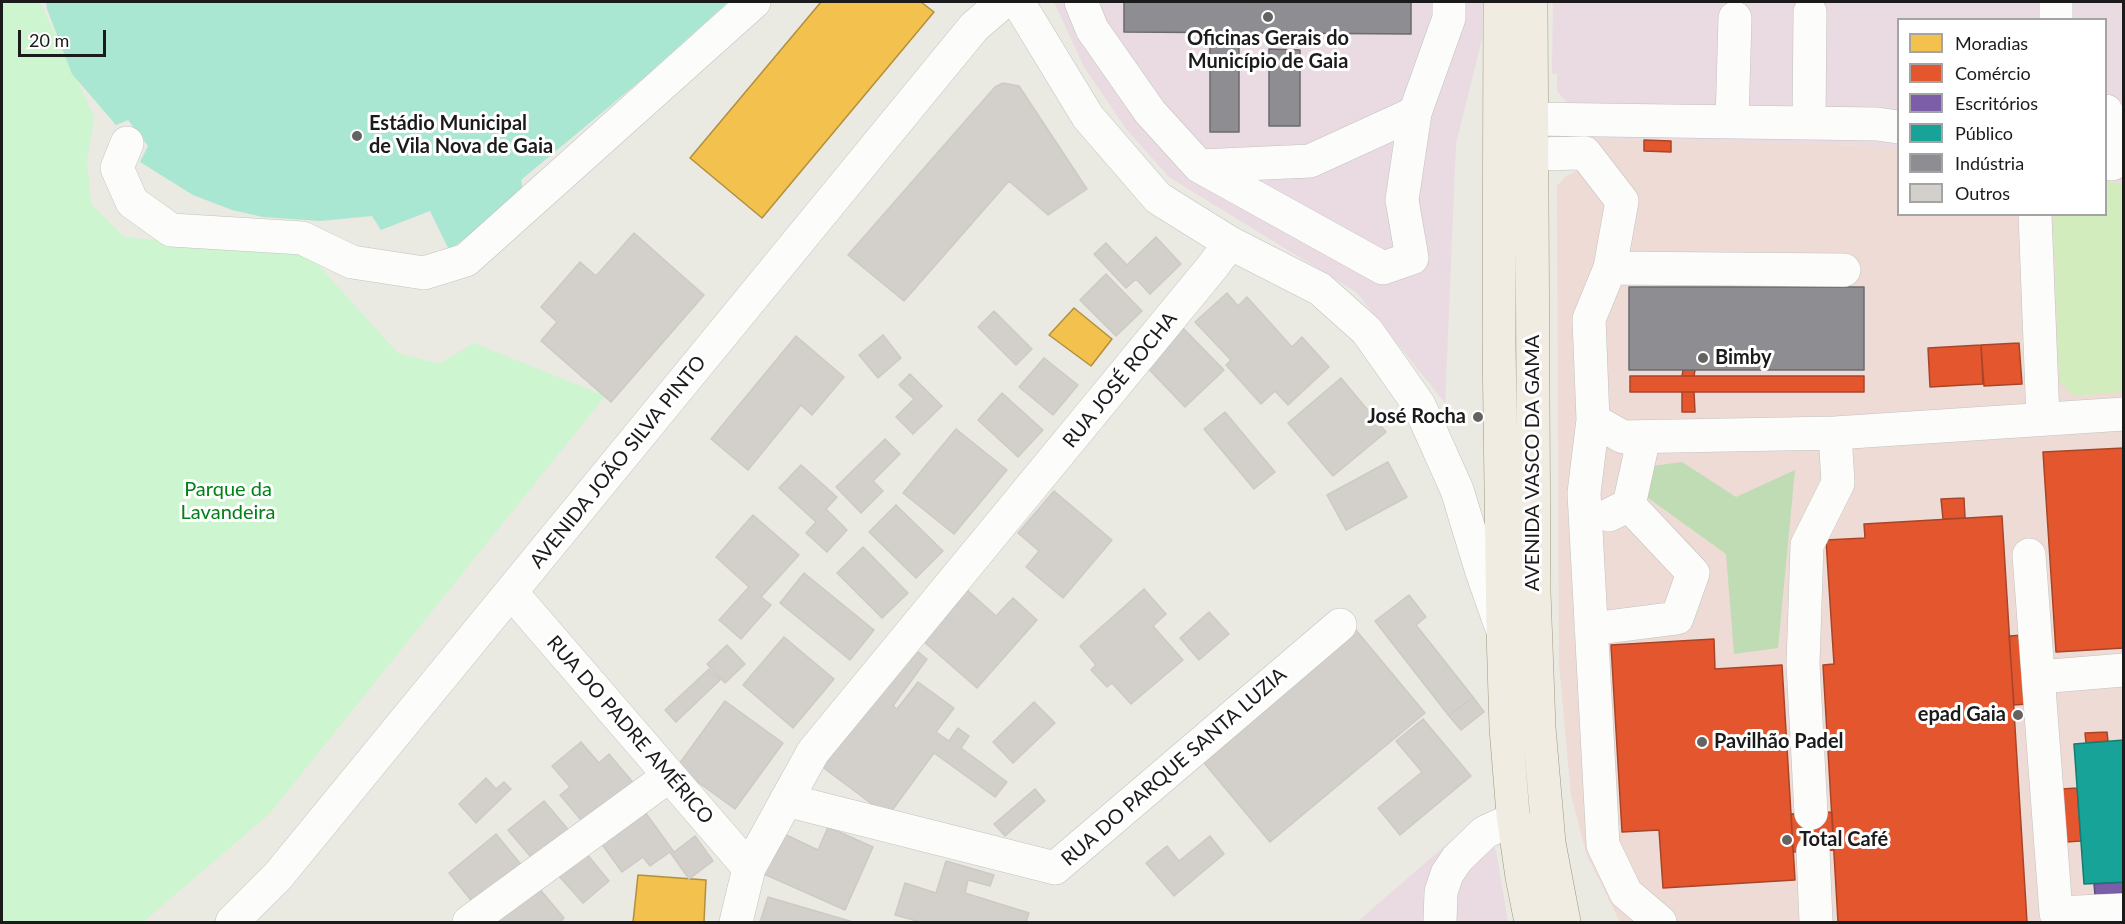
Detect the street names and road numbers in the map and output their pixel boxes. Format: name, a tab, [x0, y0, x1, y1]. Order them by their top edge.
street label: RUA JOSÉ ROCHA	[1058, 307, 1182, 453]
street label: AVENIDA VASCO DA GAMA	[1521, 335, 1545, 591]
street label: AVENIDA JOÃO SILVA PINTO	[525, 351, 711, 573]
street label: RUA DO PADRE AMÉRICO	[542, 631, 718, 829]
street label: RUA DO PARQUE SANTA LUZIA	[1057, 663, 1291, 871]

